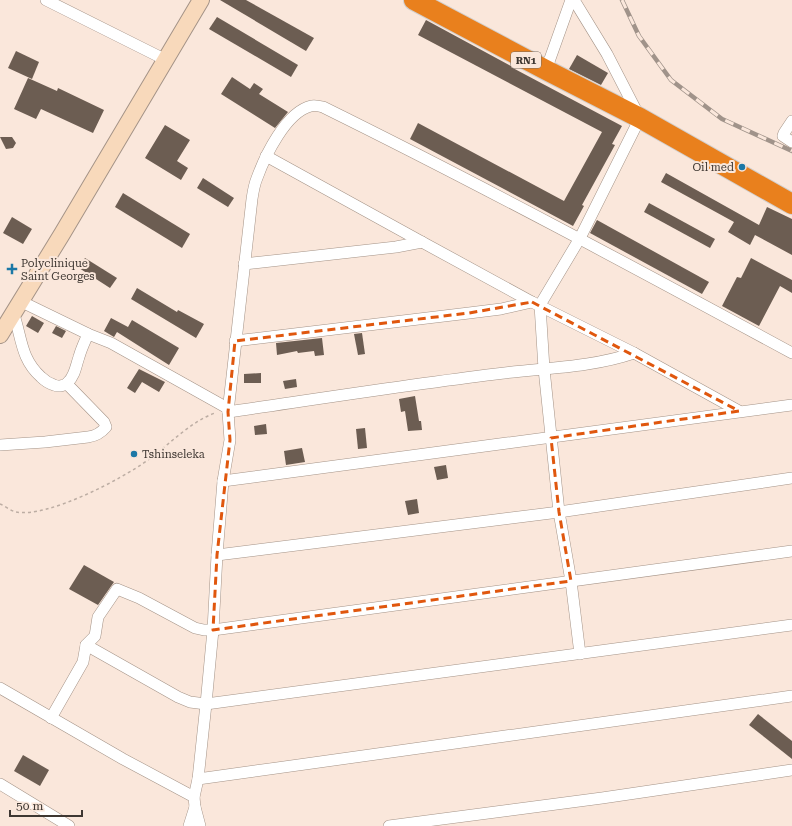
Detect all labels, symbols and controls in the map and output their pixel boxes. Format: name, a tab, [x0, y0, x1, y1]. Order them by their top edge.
road number: RN1	[511, 52, 541, 68]
place label: Oil med	[692, 161, 734, 174]
marker: Oil med	[737, 162, 747, 172]
place label: Polyclinique Saint Georges	[21, 257, 95, 283]
marker: Polyclinique Saint Georges	[6, 263, 18, 275]
place label: Tshinseleka	[142, 448, 205, 461]
marker: Tshinseleka	[129, 449, 139, 459]
scale bar	[10, 792, 82, 818]
text: 50 m	[16, 799, 43, 813]

